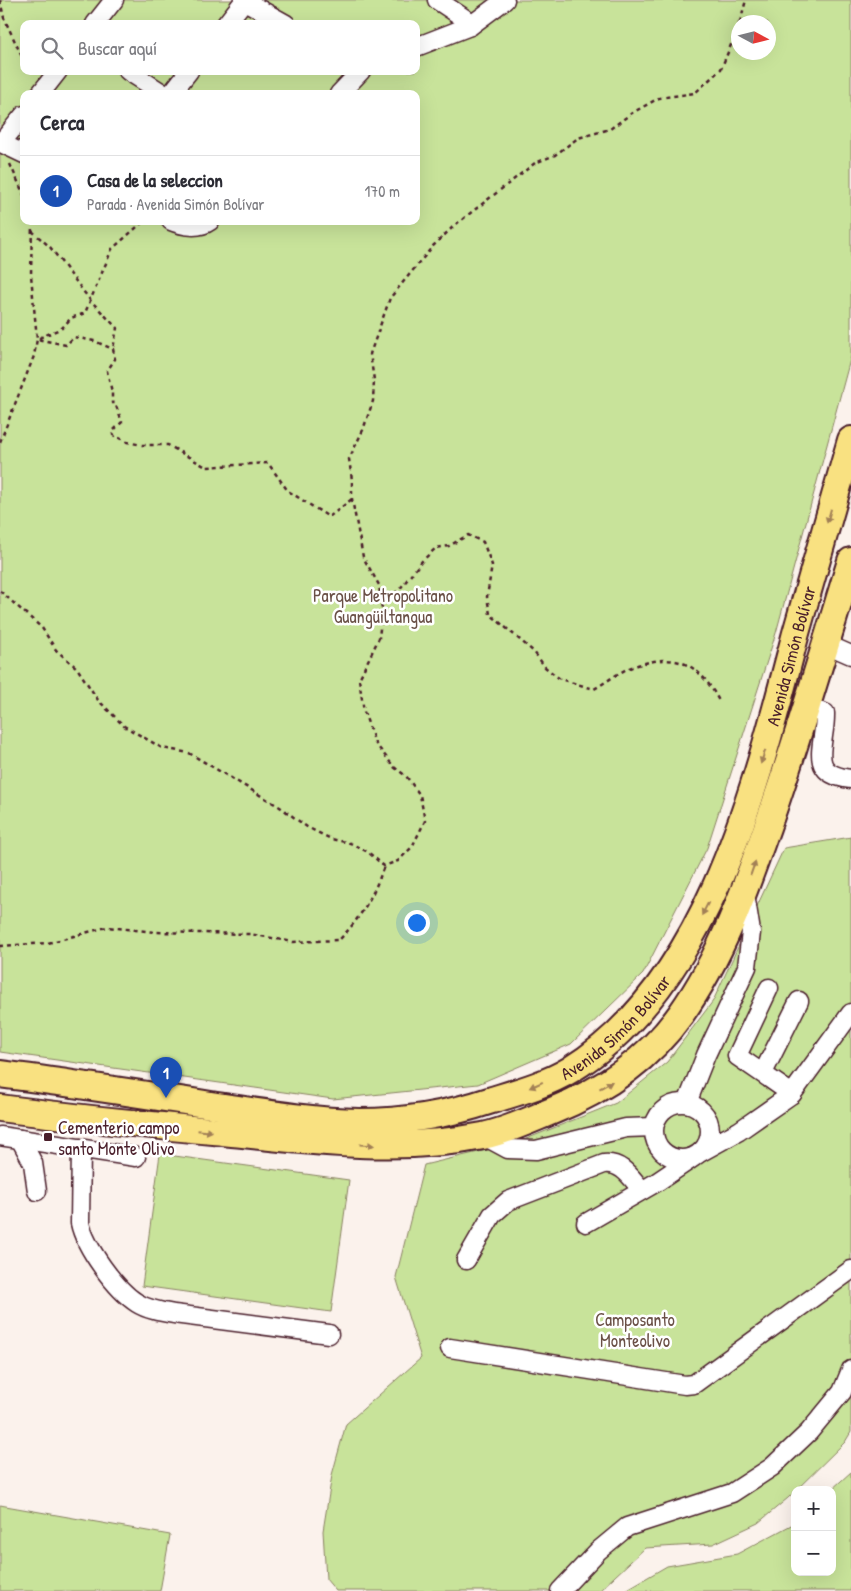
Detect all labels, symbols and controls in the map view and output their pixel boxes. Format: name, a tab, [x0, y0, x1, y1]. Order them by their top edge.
north arrow	[731, 15, 776, 60]
search box	[20, 20, 420, 75]
icon: search	[38, 34, 66, 62]
text: Buscar aquí	[78, 35, 157, 61]
text: Cerca	[40, 108, 84, 137]
text: Casa de la seleccion	[87, 167, 223, 193]
text: 1	[53, 180, 59, 202]
text: 170 m	[365, 180, 400, 202]
text: Parada · Avenida Simón Bolívar	[87, 193, 264, 215]
one-way arrow	[825, 509, 833, 524]
park label: Parque Metropolitano Guangüiltangua	[313, 583, 453, 629]
street label: Avenida Simón Bolívar	[759, 583, 821, 728]
one-way arrow	[758, 750, 766, 765]
one-way arrow	[750, 860, 757, 875]
one-way arrow	[701, 901, 709, 916]
your location	[404, 910, 430, 936]
street label: Avenida Simón Bolívar	[556, 969, 676, 1086]
pin: 1	[150, 1057, 182, 1098]
one-way arrow	[599, 1080, 612, 1089]
one-way arrow	[529, 1082, 543, 1090]
place label: Cementerio campo santo Monte Olivo	[58, 1115, 180, 1161]
one-way arrow	[197, 1127, 213, 1135]
marker: Cementerio campo santo Monte Olivo	[42, 1131, 54, 1143]
one-way arrow	[359, 1141, 375, 1149]
park label: Camposanto Monteolivo	[595, 1307, 675, 1353]
map controls	[791, 1486, 836, 1576]
button: +	[791, 1486, 836, 1531]
button: −	[791, 1531, 836, 1576]

